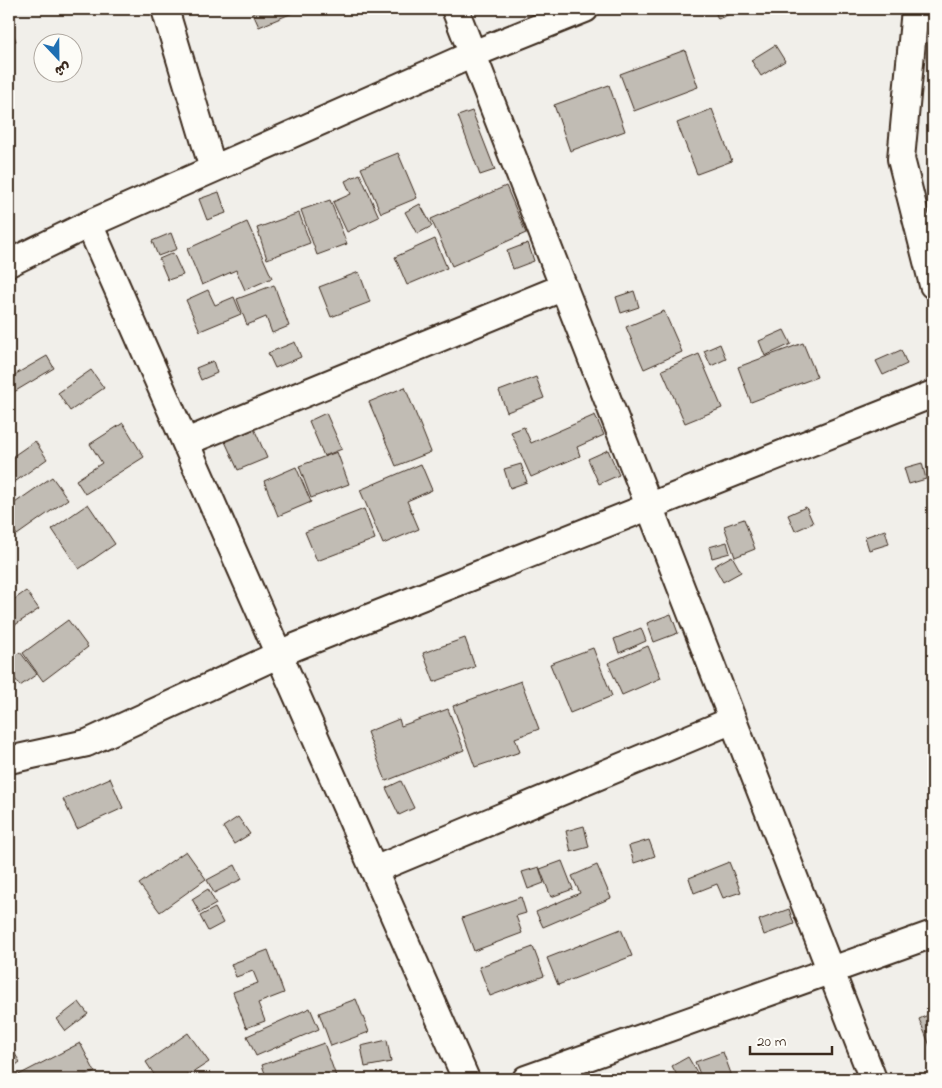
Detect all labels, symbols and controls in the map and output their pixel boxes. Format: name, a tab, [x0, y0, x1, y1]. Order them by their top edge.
north arrow	[32, 32, 82, 82]
text: ش	[51, 56, 73, 81]
scale bar	[750, 1023, 832, 1055]
text: 20 m	[757, 1031, 787, 1053]

